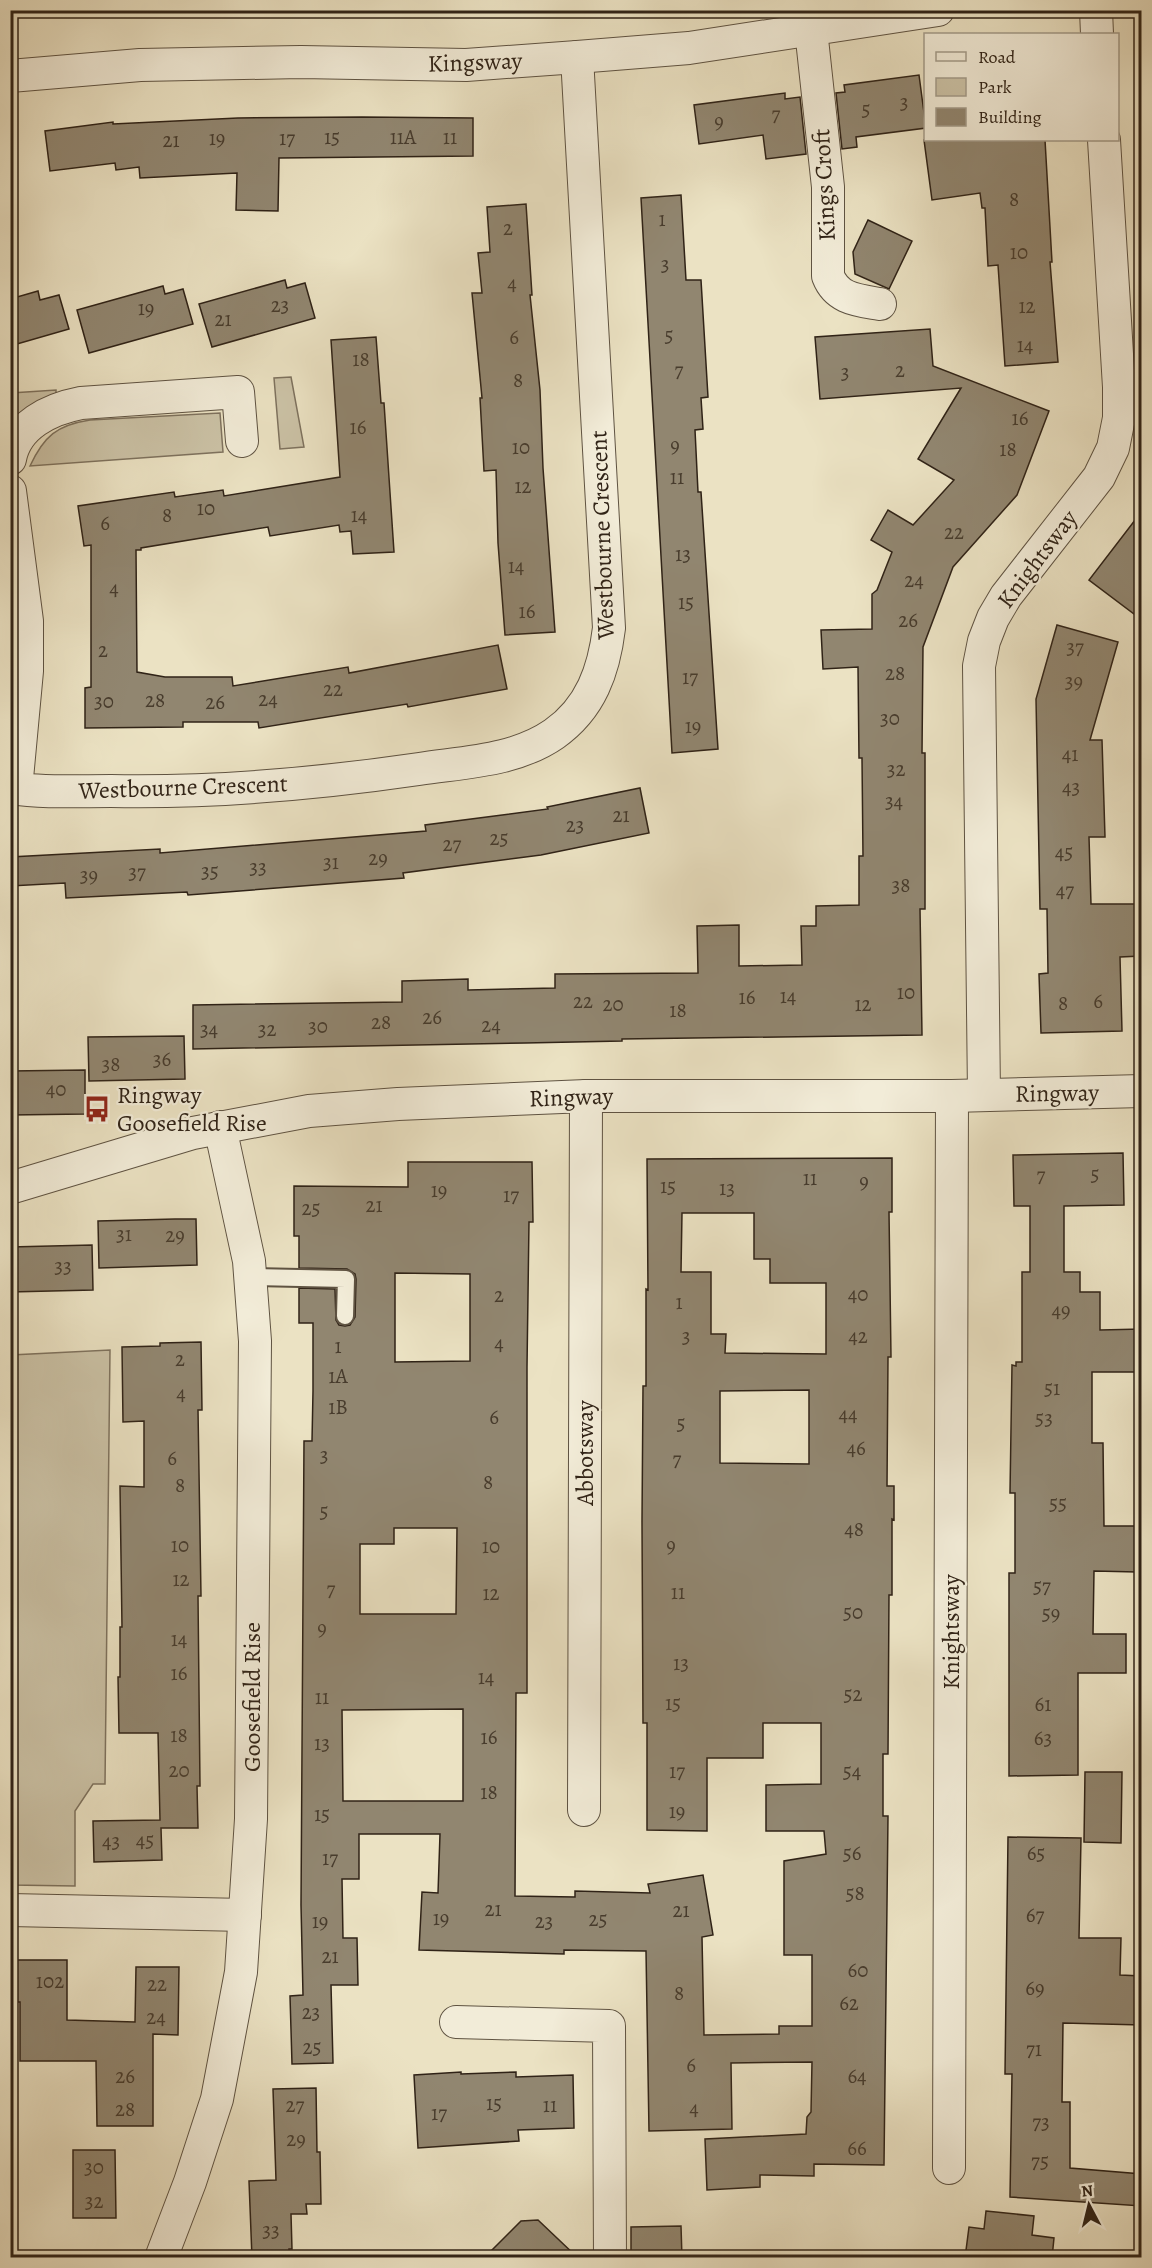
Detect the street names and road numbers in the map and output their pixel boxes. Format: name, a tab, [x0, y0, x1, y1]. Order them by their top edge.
street label: Kingsway	[427, 44, 523, 80]
street label: Kings Croft	[805, 128, 843, 242]
street label: Westbourne Crescent	[582, 430, 622, 641]
street label: Knightsway	[990, 503, 1085, 615]
street label: Westbourne Crescent	[77, 767, 288, 807]
street label: Ringway	[1015, 1076, 1100, 1110]
street label: Ringway	[528, 1080, 614, 1114]
street label: Abbotsway	[569, 1400, 601, 1507]
street label: Knightsway	[935, 1574, 967, 1690]
street label: Goosefield Rise	[236, 1622, 268, 1772]

